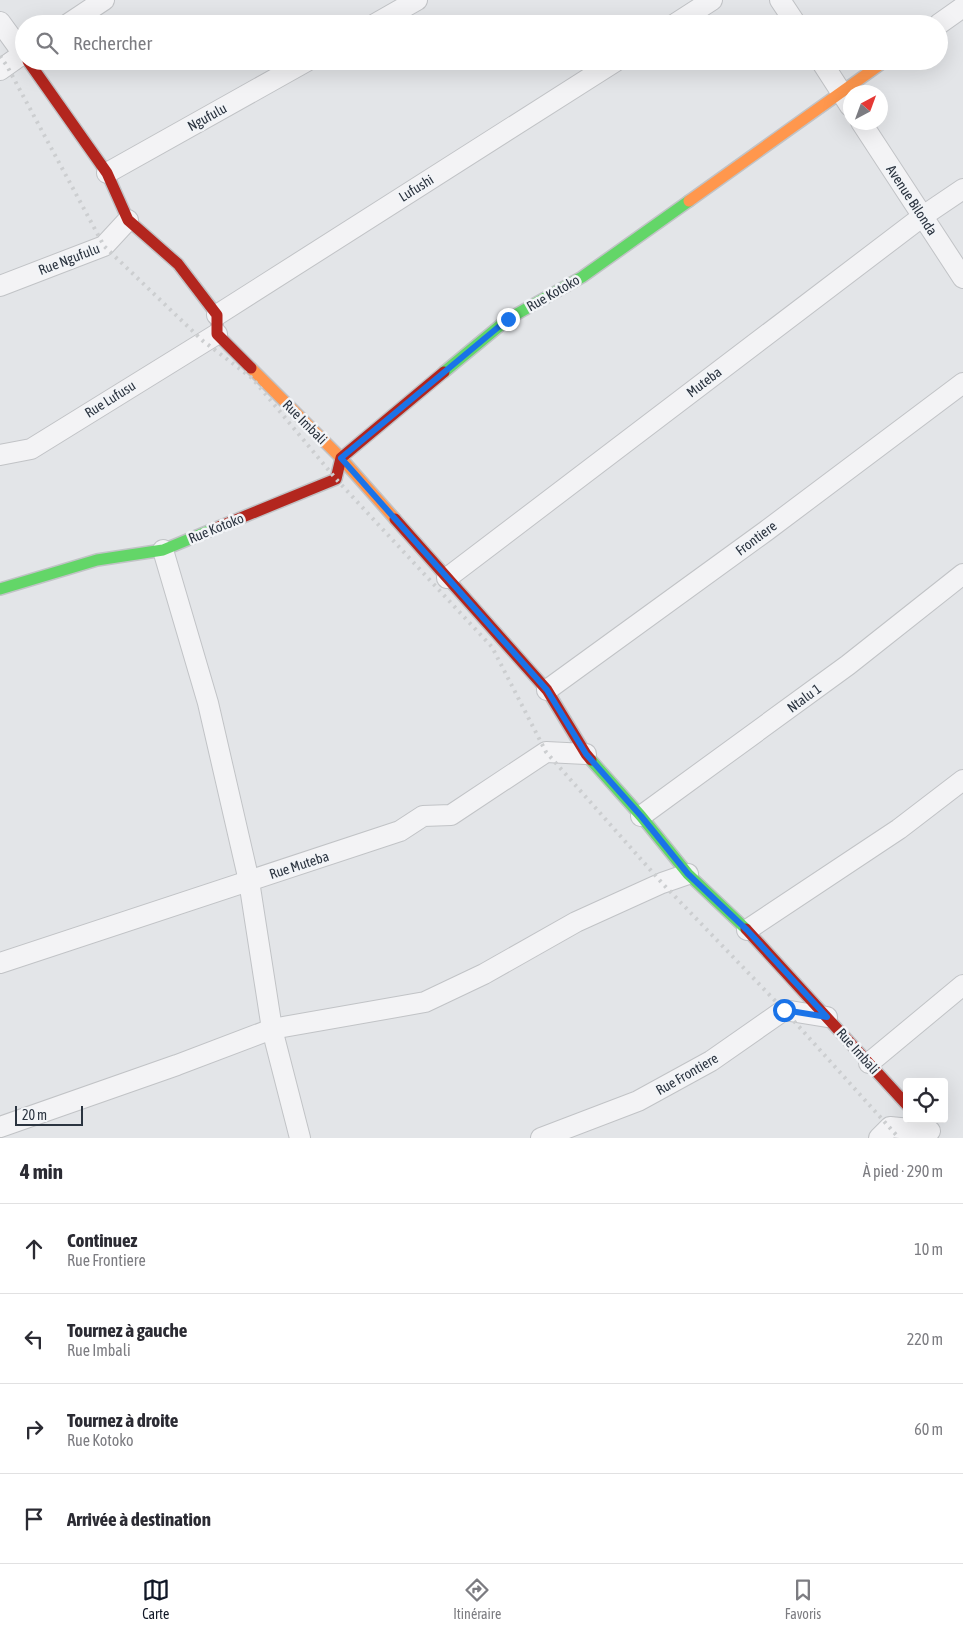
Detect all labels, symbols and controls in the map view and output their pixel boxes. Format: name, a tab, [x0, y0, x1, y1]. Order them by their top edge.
search box	[15, 15, 948, 70]
icon: search	[33, 29, 61, 57]
text: Rechercher	[73, 32, 152, 54]
north arrow	[843, 85, 888, 130]
street label: Ngufulu	[185, 100, 229, 134]
street label: Avenue Bilonda	[883, 162, 941, 238]
street label: Lufushi	[396, 171, 436, 205]
street label: Rue Ngufulu	[36, 240, 102, 278]
street label: Rue Kotoko	[524, 272, 582, 314]
route end	[497, 308, 520, 331]
street label: Muteba	[683, 364, 725, 400]
street label: Rue Lufusu	[82, 377, 138, 421]
street label: Rue Imbali	[280, 397, 330, 447]
street label: Rue Kotoko	[186, 510, 246, 546]
street label: Frontiere	[732, 517, 780, 559]
street label: Ntalu 1	[784, 680, 824, 716]
street label: Rue Muteba	[267, 848, 331, 882]
route start	[773, 999, 796, 1022]
street label: Rue Imbali	[833, 1025, 883, 1077]
street label: Rue Frontiere	[653, 1050, 721, 1098]
map controls	[903, 1078, 948, 1123]
button: locate	[903, 1078, 948, 1123]
scale bar	[15, 1103, 82, 1126]
text: 20 m	[22, 1107, 47, 1123]
text: 4 min	[20, 1159, 63, 1183]
text: À pied · 290 m	[863, 1162, 943, 1180]
text: Continuez	[67, 1229, 137, 1251]
icon: ahead	[20, 1235, 48, 1263]
text: 10 m	[914, 1240, 943, 1258]
text: Rue Frontiere	[67, 1251, 146, 1269]
text: Tournez à gauche	[67, 1319, 187, 1341]
icon: left	[20, 1325, 48, 1353]
text: 220 m	[907, 1330, 943, 1348]
text: Rue Imbali	[67, 1341, 131, 1359]
text: Tournez à droite	[67, 1409, 178, 1431]
icon: right	[20, 1415, 48, 1443]
text: 60 m	[914, 1420, 943, 1438]
text: Rue Kotoko	[67, 1431, 133, 1449]
icon: arrive	[20, 1505, 48, 1533]
text: Arrivée à destination	[67, 1508, 211, 1530]
tab: Carte	[142, 1576, 170, 1622]
tab: Itinéraire	[453, 1576, 501, 1622]
tab: Favoris	[785, 1576, 821, 1622]

